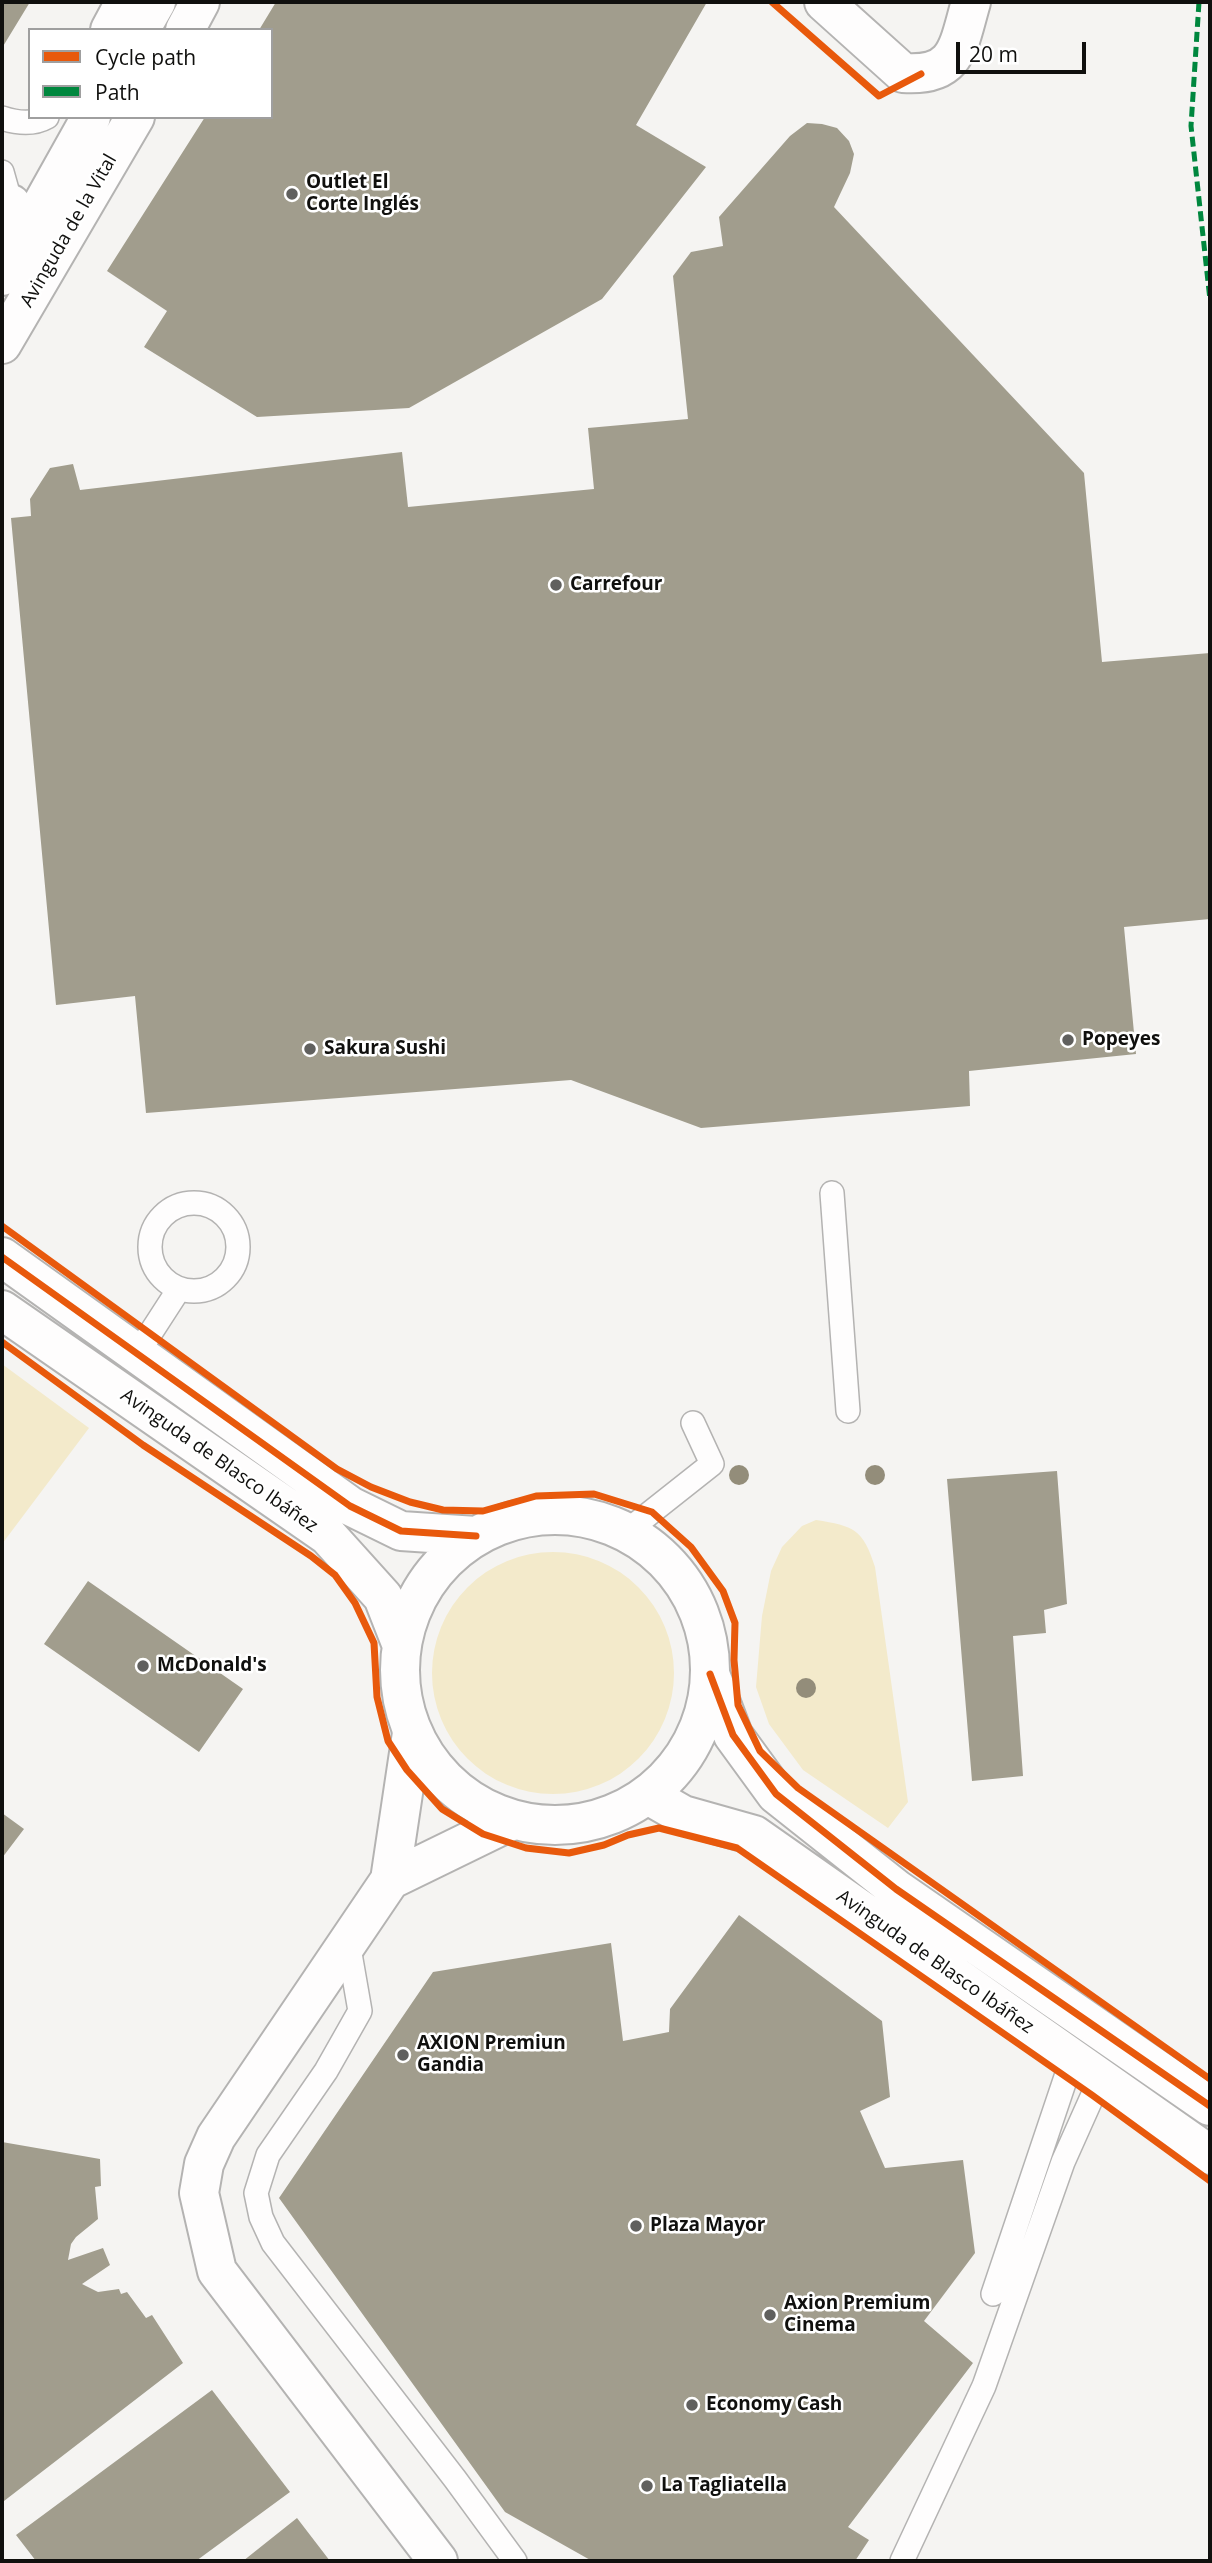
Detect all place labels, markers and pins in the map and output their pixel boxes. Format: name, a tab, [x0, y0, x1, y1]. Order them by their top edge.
place label: Outlet El Corte Inglés	[306, 172, 419, 216]
marker: Outlet El Corte Inglés	[284, 186, 300, 202]
place label: Carrefour	[570, 574, 662, 596]
marker: Carrefour	[548, 577, 564, 593]
place label: Popeyes	[1082, 1029, 1160, 1051]
marker: Popeyes	[1060, 1032, 1076, 1048]
place label: Sakura Sushi	[324, 1038, 446, 1060]
marker: Sakura Sushi	[302, 1041, 318, 1057]
place label: McDonald's	[157, 1655, 267, 1677]
marker: McDonald's	[135, 1658, 151, 1674]
place label: AXION Premiun Gandia	[417, 2033, 566, 2077]
marker: AXION Premiun Gandia	[395, 2047, 411, 2063]
place label: Plaza Mayor	[650, 2215, 765, 2237]
marker: Plaza Mayor	[628, 2218, 644, 2234]
place label: Axion Premium Cinema	[784, 2293, 930, 2337]
marker: Axion Premium Cinema	[762, 2307, 778, 2323]
place label: Economy Cash	[706, 2394, 842, 2416]
marker: Economy Cash	[684, 2397, 700, 2413]
place label: La Tagliatella	[661, 2475, 787, 2497]
marker: La Tagliatella	[639, 2478, 655, 2494]

